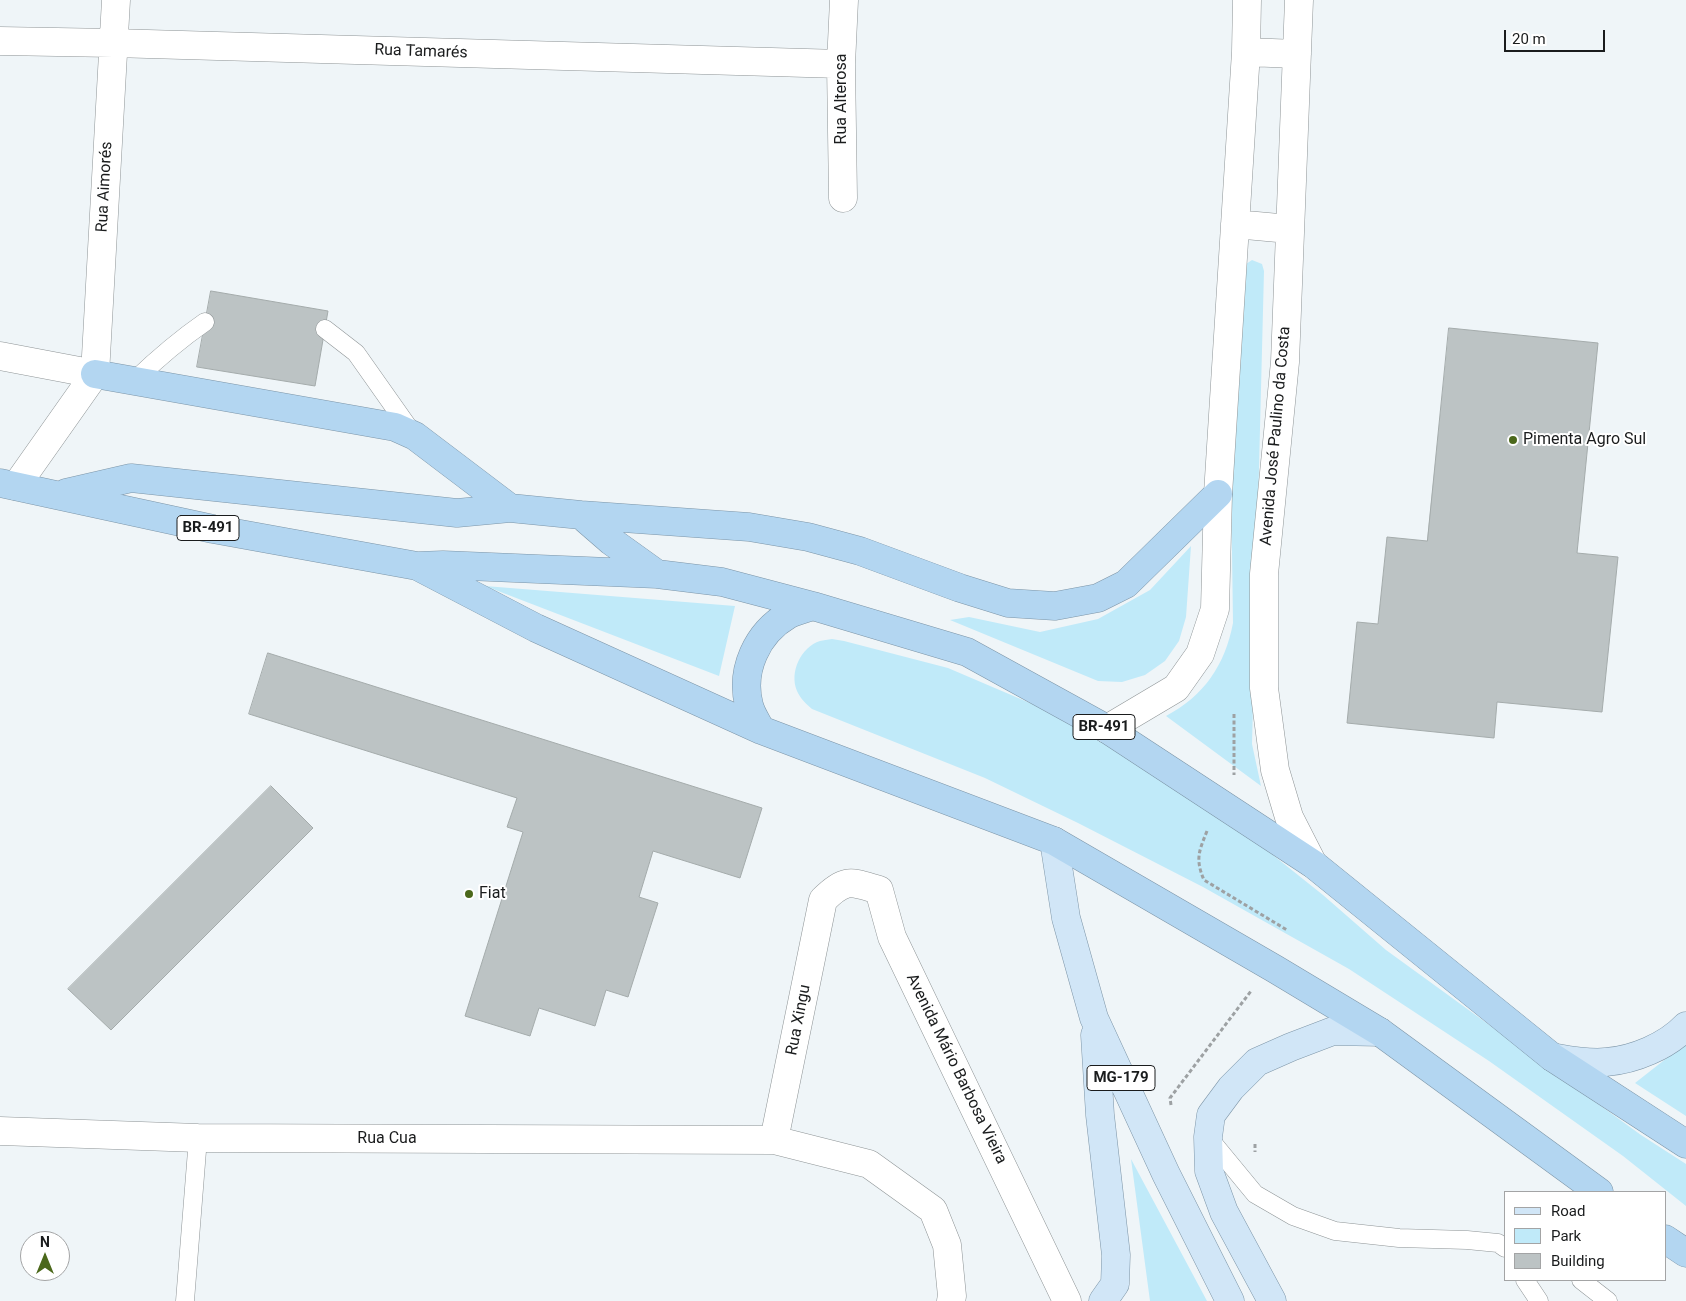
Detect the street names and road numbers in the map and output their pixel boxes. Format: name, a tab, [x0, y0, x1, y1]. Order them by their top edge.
street label: Rua Tamarés	[374, 41, 468, 63]
street label: Rua Alterosa	[832, 54, 852, 144]
street label: Rua Aimorés	[93, 141, 117, 233]
street label: Avenida José Paulino da Costa	[1257, 326, 1295, 546]
road number: BR-491	[177, 516, 239, 540]
road number: BR-491	[1073, 714, 1135, 740]
street label: Avenida Mário Barbosa Vieira	[902, 971, 1010, 1167]
street label: Rua Xingu	[783, 983, 815, 1057]
road number: MG-179	[1087, 1066, 1155, 1090]
street label: Rua Cua	[357, 1129, 417, 1149]

